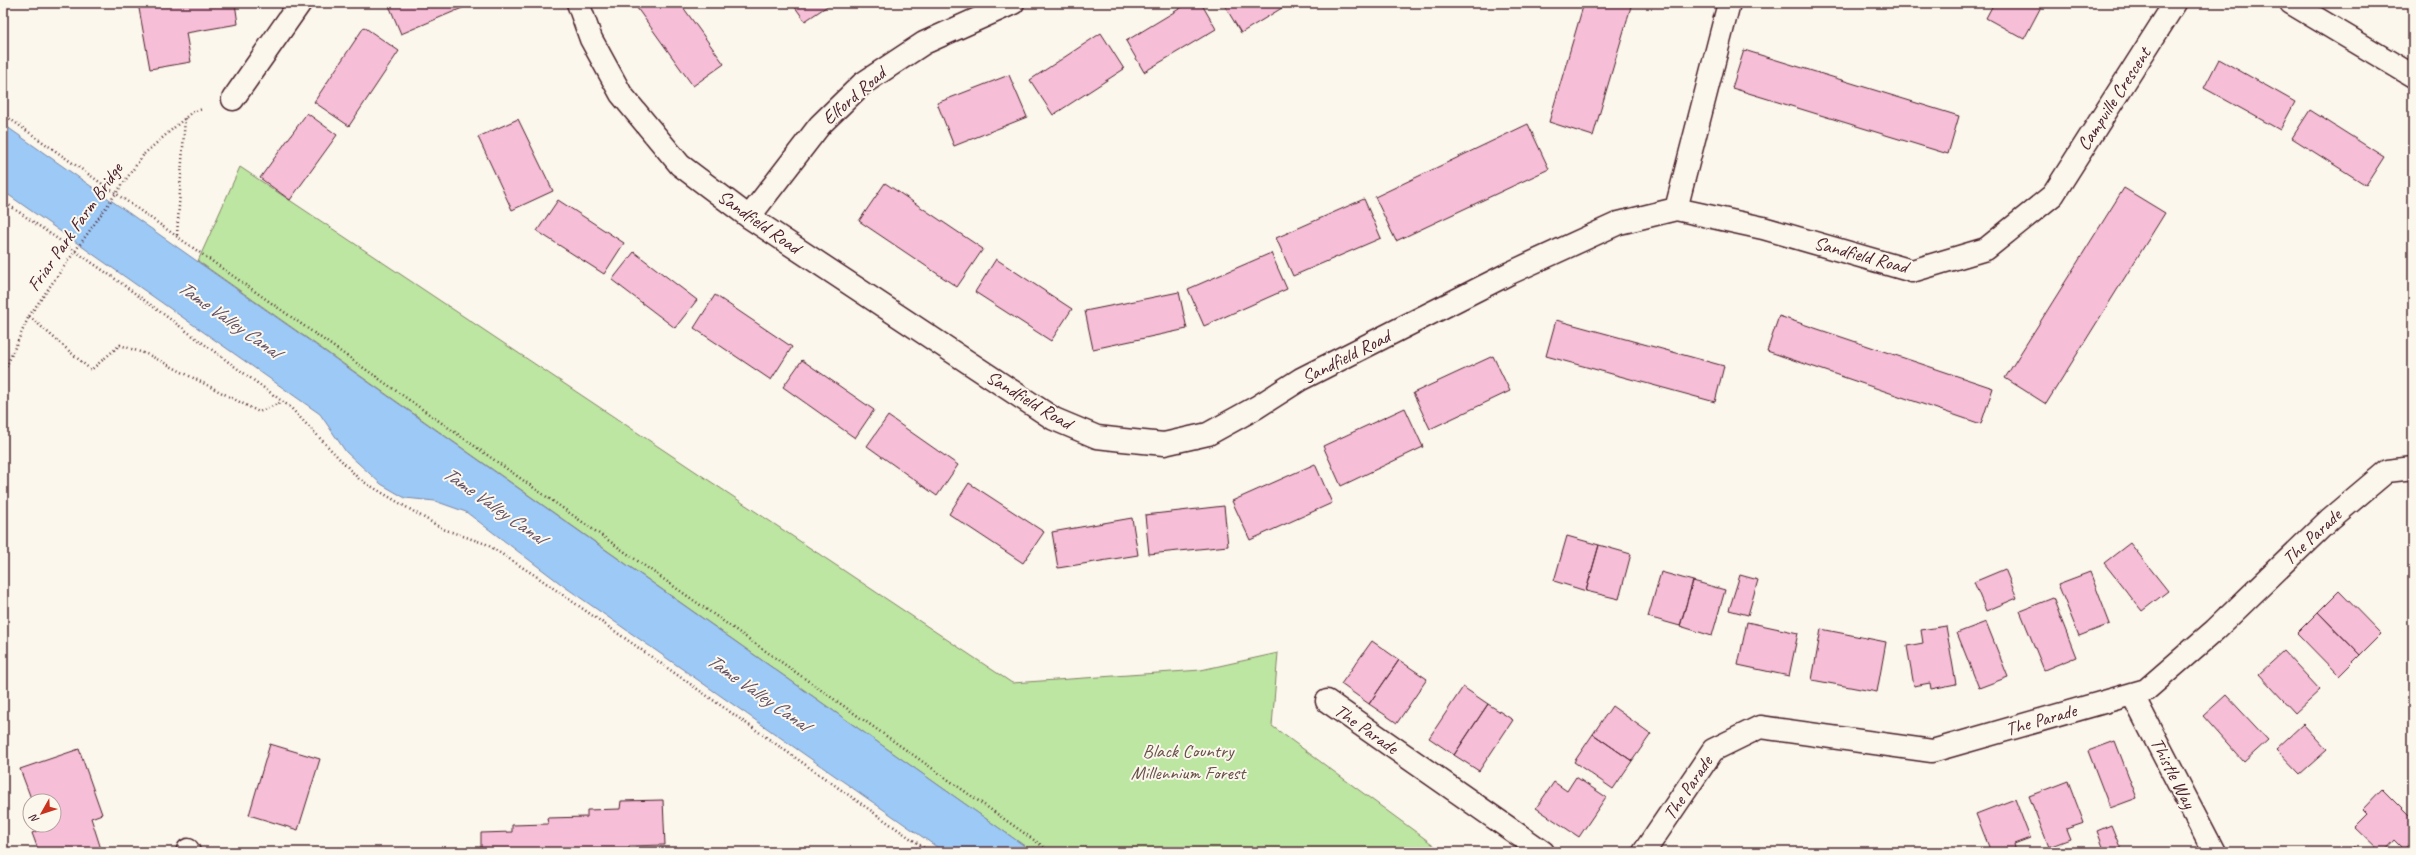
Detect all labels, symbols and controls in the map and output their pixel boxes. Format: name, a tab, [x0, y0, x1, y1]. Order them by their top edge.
street label: Campville Crescent	[2072, 41, 2157, 155]
street label: Elford Road	[817, 60, 893, 130]
street label: Friar Park Farm Bridge	[22, 157, 129, 296]
street label: Sandfield Road	[713, 185, 808, 261]
street label: Sandfield Road	[1812, 231, 1914, 280]
water label: Tame Valley Canal	[173, 275, 290, 367]
street label: Sandfield Road	[1298, 323, 1397, 389]
street label: Sandfield Road	[982, 365, 1079, 437]
water label: Tame Valley Canal	[438, 461, 555, 553]
street label: The Parade	[2277, 502, 2348, 570]
water label: Tame Valley Canal	[702, 648, 819, 740]
street label: The Parade	[1329, 698, 1404, 761]
street label: The Parade	[2003, 698, 2081, 742]
street label: Thistle Way	[2145, 734, 2202, 814]
park label: Black Country Millennium Forest	[1131, 739, 1247, 785]
street label: The Parade	[1658, 750, 1719, 825]
north arrow	[22, 793, 62, 833]
text: N	[25, 811, 42, 826]

